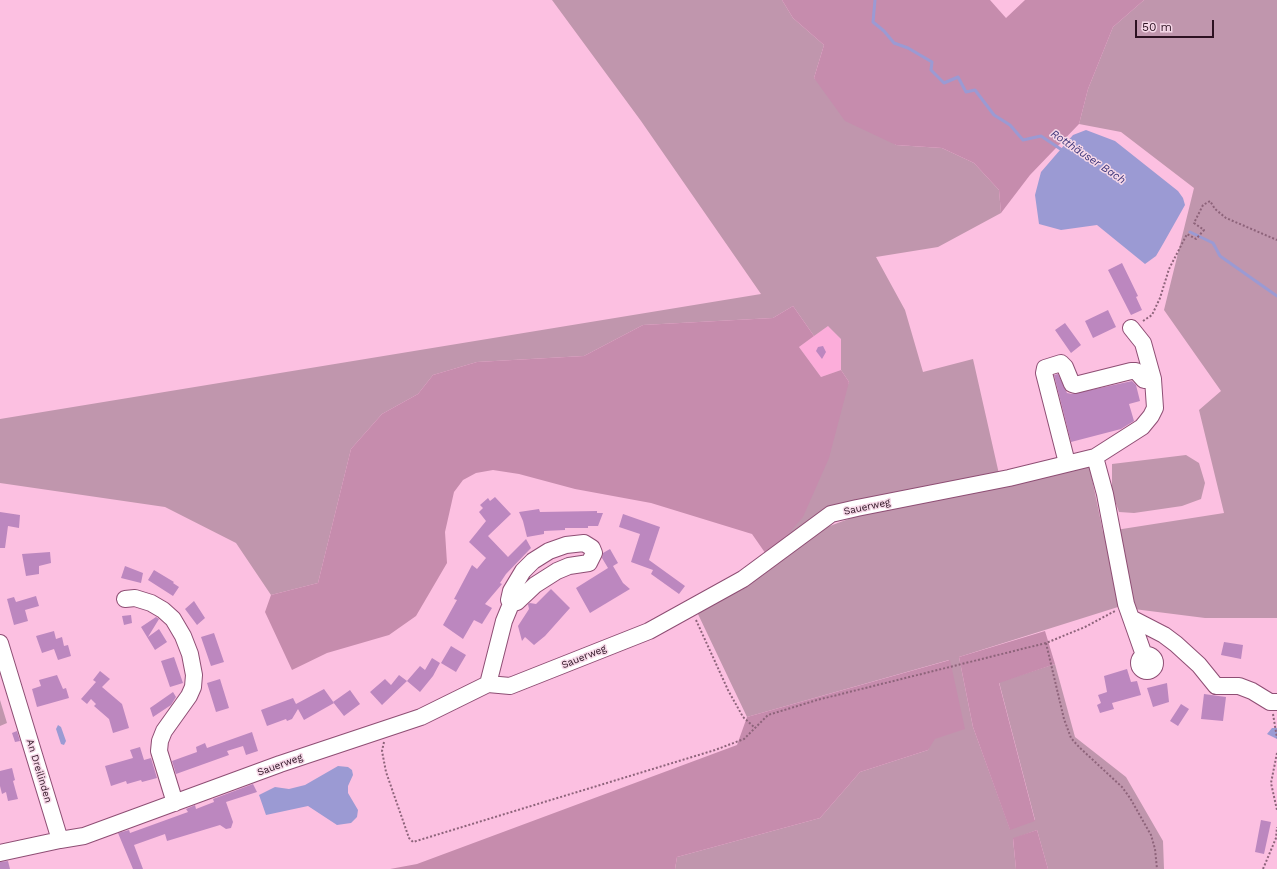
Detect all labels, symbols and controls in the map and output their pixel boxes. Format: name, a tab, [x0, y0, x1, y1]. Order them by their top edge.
scale bar	[1137, 12, 1216, 38]
text: 50 m	[1142, 20, 1172, 34]
water label: Rotthäuser Bach	[1048, 127, 1128, 187]
street label: Sauerweg	[843, 496, 891, 518]
street label: Sauerweg	[560, 643, 608, 671]
street label: An Dreilinden	[24, 738, 54, 804]
street label: Sauerweg	[256, 751, 304, 779]

